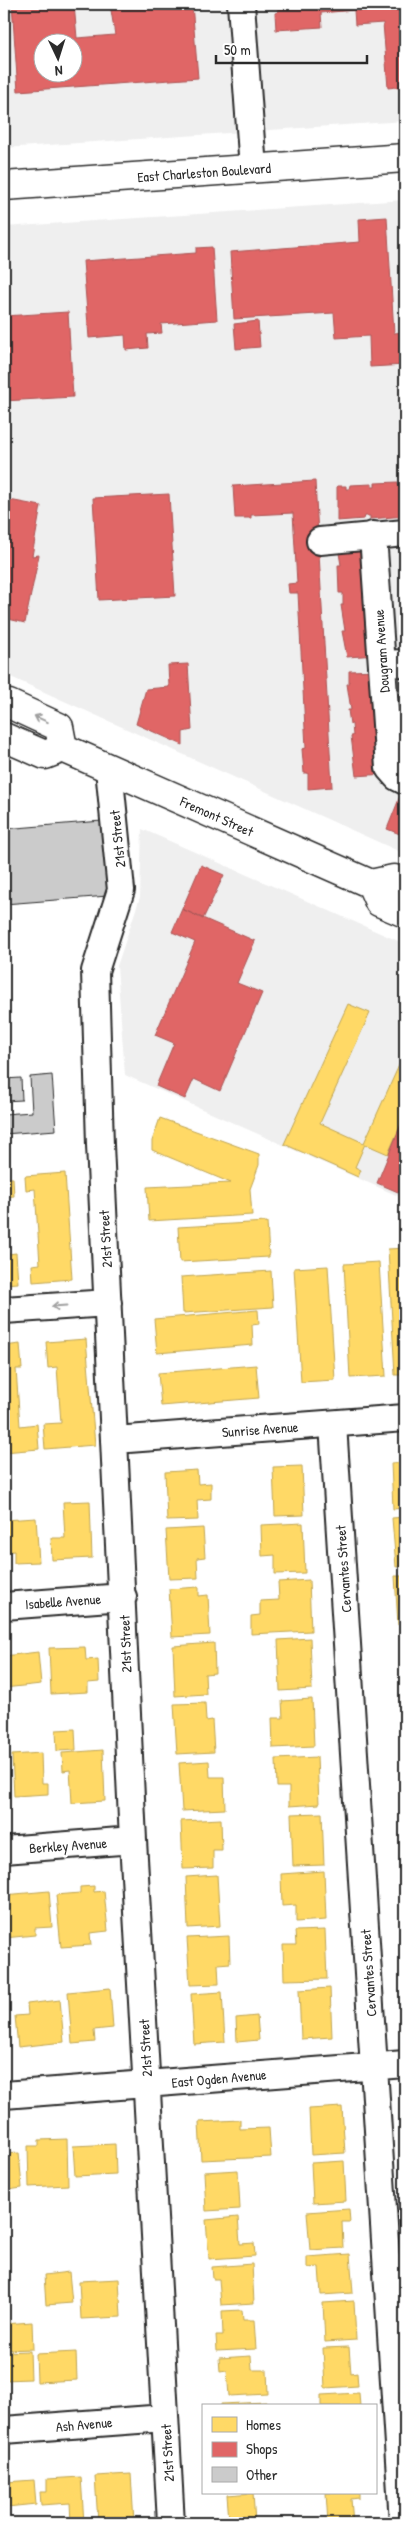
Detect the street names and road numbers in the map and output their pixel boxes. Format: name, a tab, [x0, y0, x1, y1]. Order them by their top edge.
street label: East Charleston Boulevard	[137, 158, 272, 186]
street label: Dougram Avenue	[369, 608, 394, 693]
street label: Fremont Street	[176, 791, 257, 841]
street label: 21st Street	[105, 809, 129, 869]
street label: 21st Street	[94, 1210, 116, 1268]
street label: Sunrise Avenue	[221, 1417, 299, 1441]
street label: Cervantes Street	[330, 1524, 356, 1613]
street label: Isabelle Avenue	[25, 1589, 102, 1613]
street label: 21st Street	[114, 1615, 136, 1673]
street label: Berkley Avenue	[29, 1833, 108, 1858]
street label: Cervantes Street	[355, 1928, 381, 2017]
street label: 21st Street	[134, 2019, 156, 2077]
street label: East Ogden Avenue	[171, 2064, 268, 2093]
street label: Ash Avenue	[55, 2412, 114, 2436]
street label: 21st Street	[156, 2424, 178, 2482]

